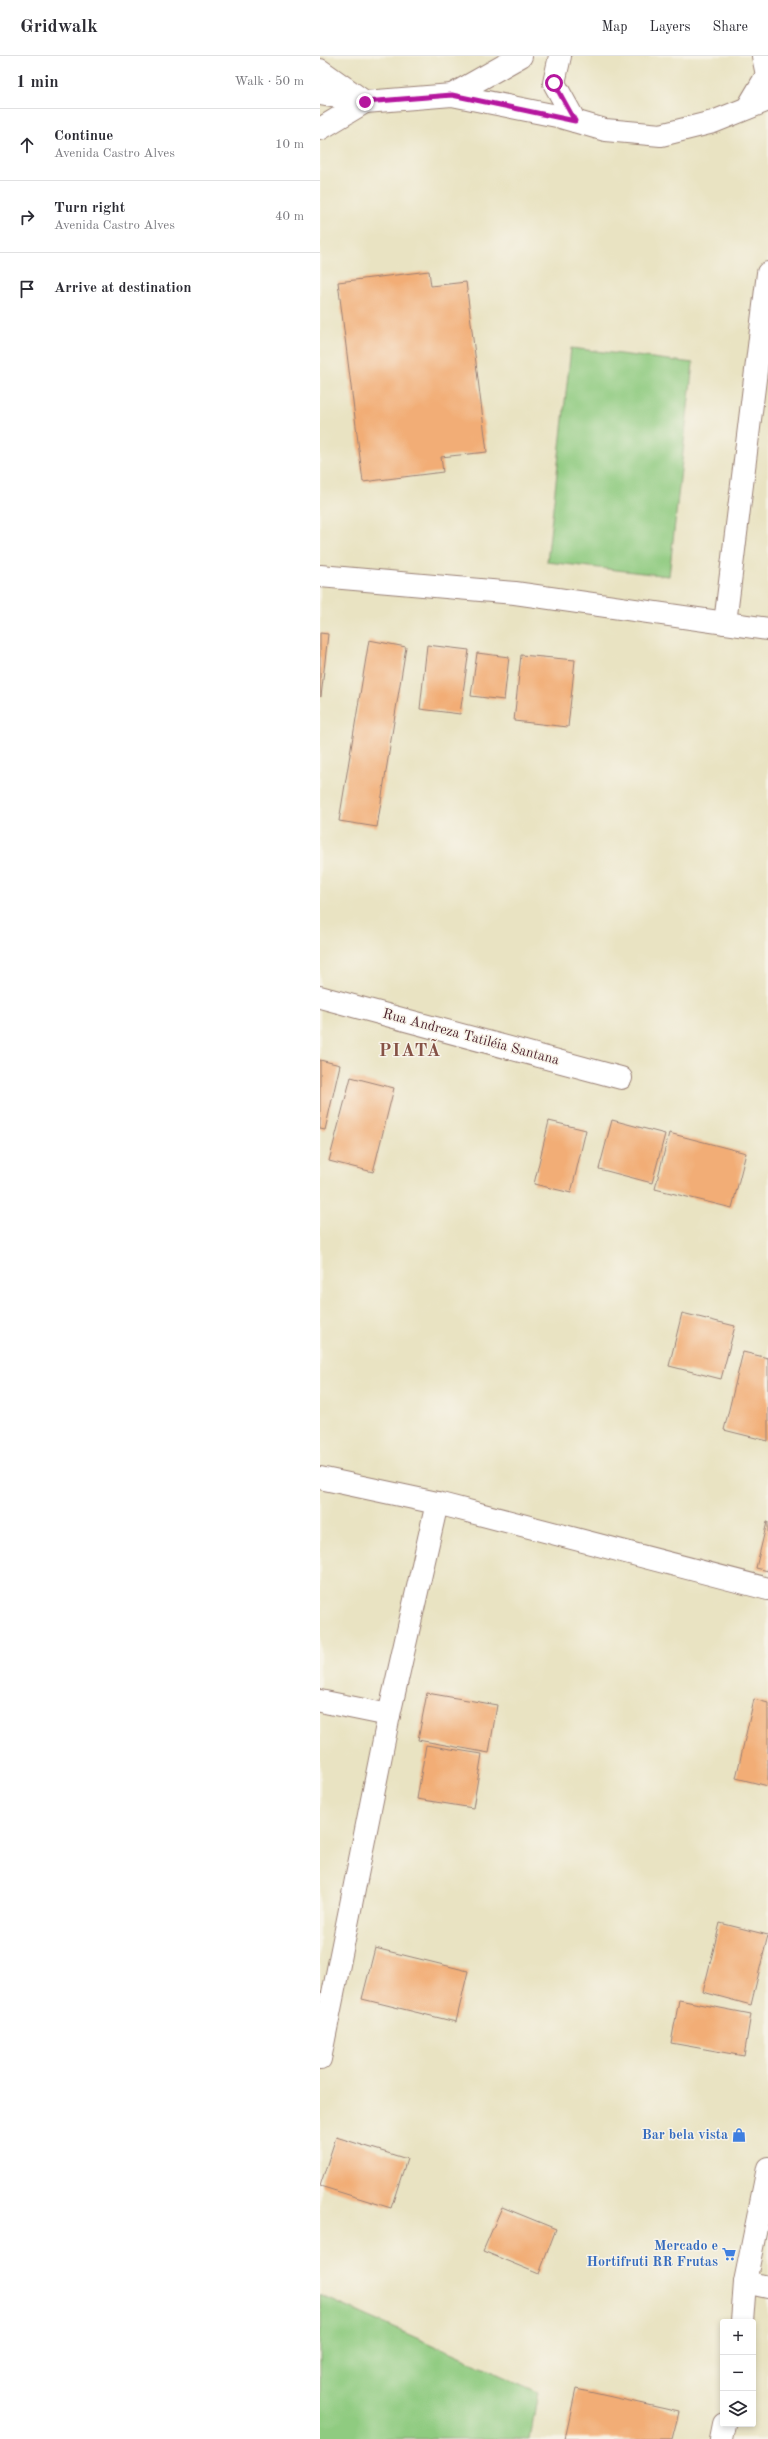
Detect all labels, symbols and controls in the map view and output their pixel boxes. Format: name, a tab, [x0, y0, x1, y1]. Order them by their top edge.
text: Gridwalk	[20, 18, 98, 37]
text: Map	[602, 20, 628, 34]
text: Layers	[650, 20, 691, 34]
text: Share	[713, 20, 748, 34]
text: 1 min	[16, 74, 59, 91]
route start	[545, 74, 563, 92]
text: Walk · 50 m	[235, 75, 304, 88]
route end	[356, 93, 374, 111]
text: Continue	[54, 129, 113, 144]
icon: ahead	[16, 134, 38, 156]
text: 10 m	[275, 138, 304, 151]
text: Avenida Castro Alves	[54, 147, 175, 160]
text: Turn right	[54, 201, 125, 216]
icon: right	[16, 206, 38, 228]
text: 40 m	[275, 210, 304, 223]
text: Avenida Castro Alves	[54, 219, 175, 232]
icon: arrive	[16, 278, 38, 300]
text: Arrive at destination	[54, 281, 192, 296]
street label: Rua Andreza Tatiléia Santana	[381, 1007, 561, 1067]
district label: PIATÃ	[379, 1038, 441, 1060]
shop icon: Bar bela vista	[731, 2127, 747, 2143]
place label: Bar bela vista	[642, 2128, 728, 2142]
place label: Mercado e Hortifruti RR Frutas	[587, 2239, 718, 2269]
supermarket icon: Mercado e Hortifruti RR Frutas	[721, 2246, 737, 2262]
map controls	[720, 2319, 756, 2427]
button: +	[720, 2319, 756, 2355]
button: −	[720, 2355, 756, 2391]
button: layers	[720, 2391, 756, 2427]

